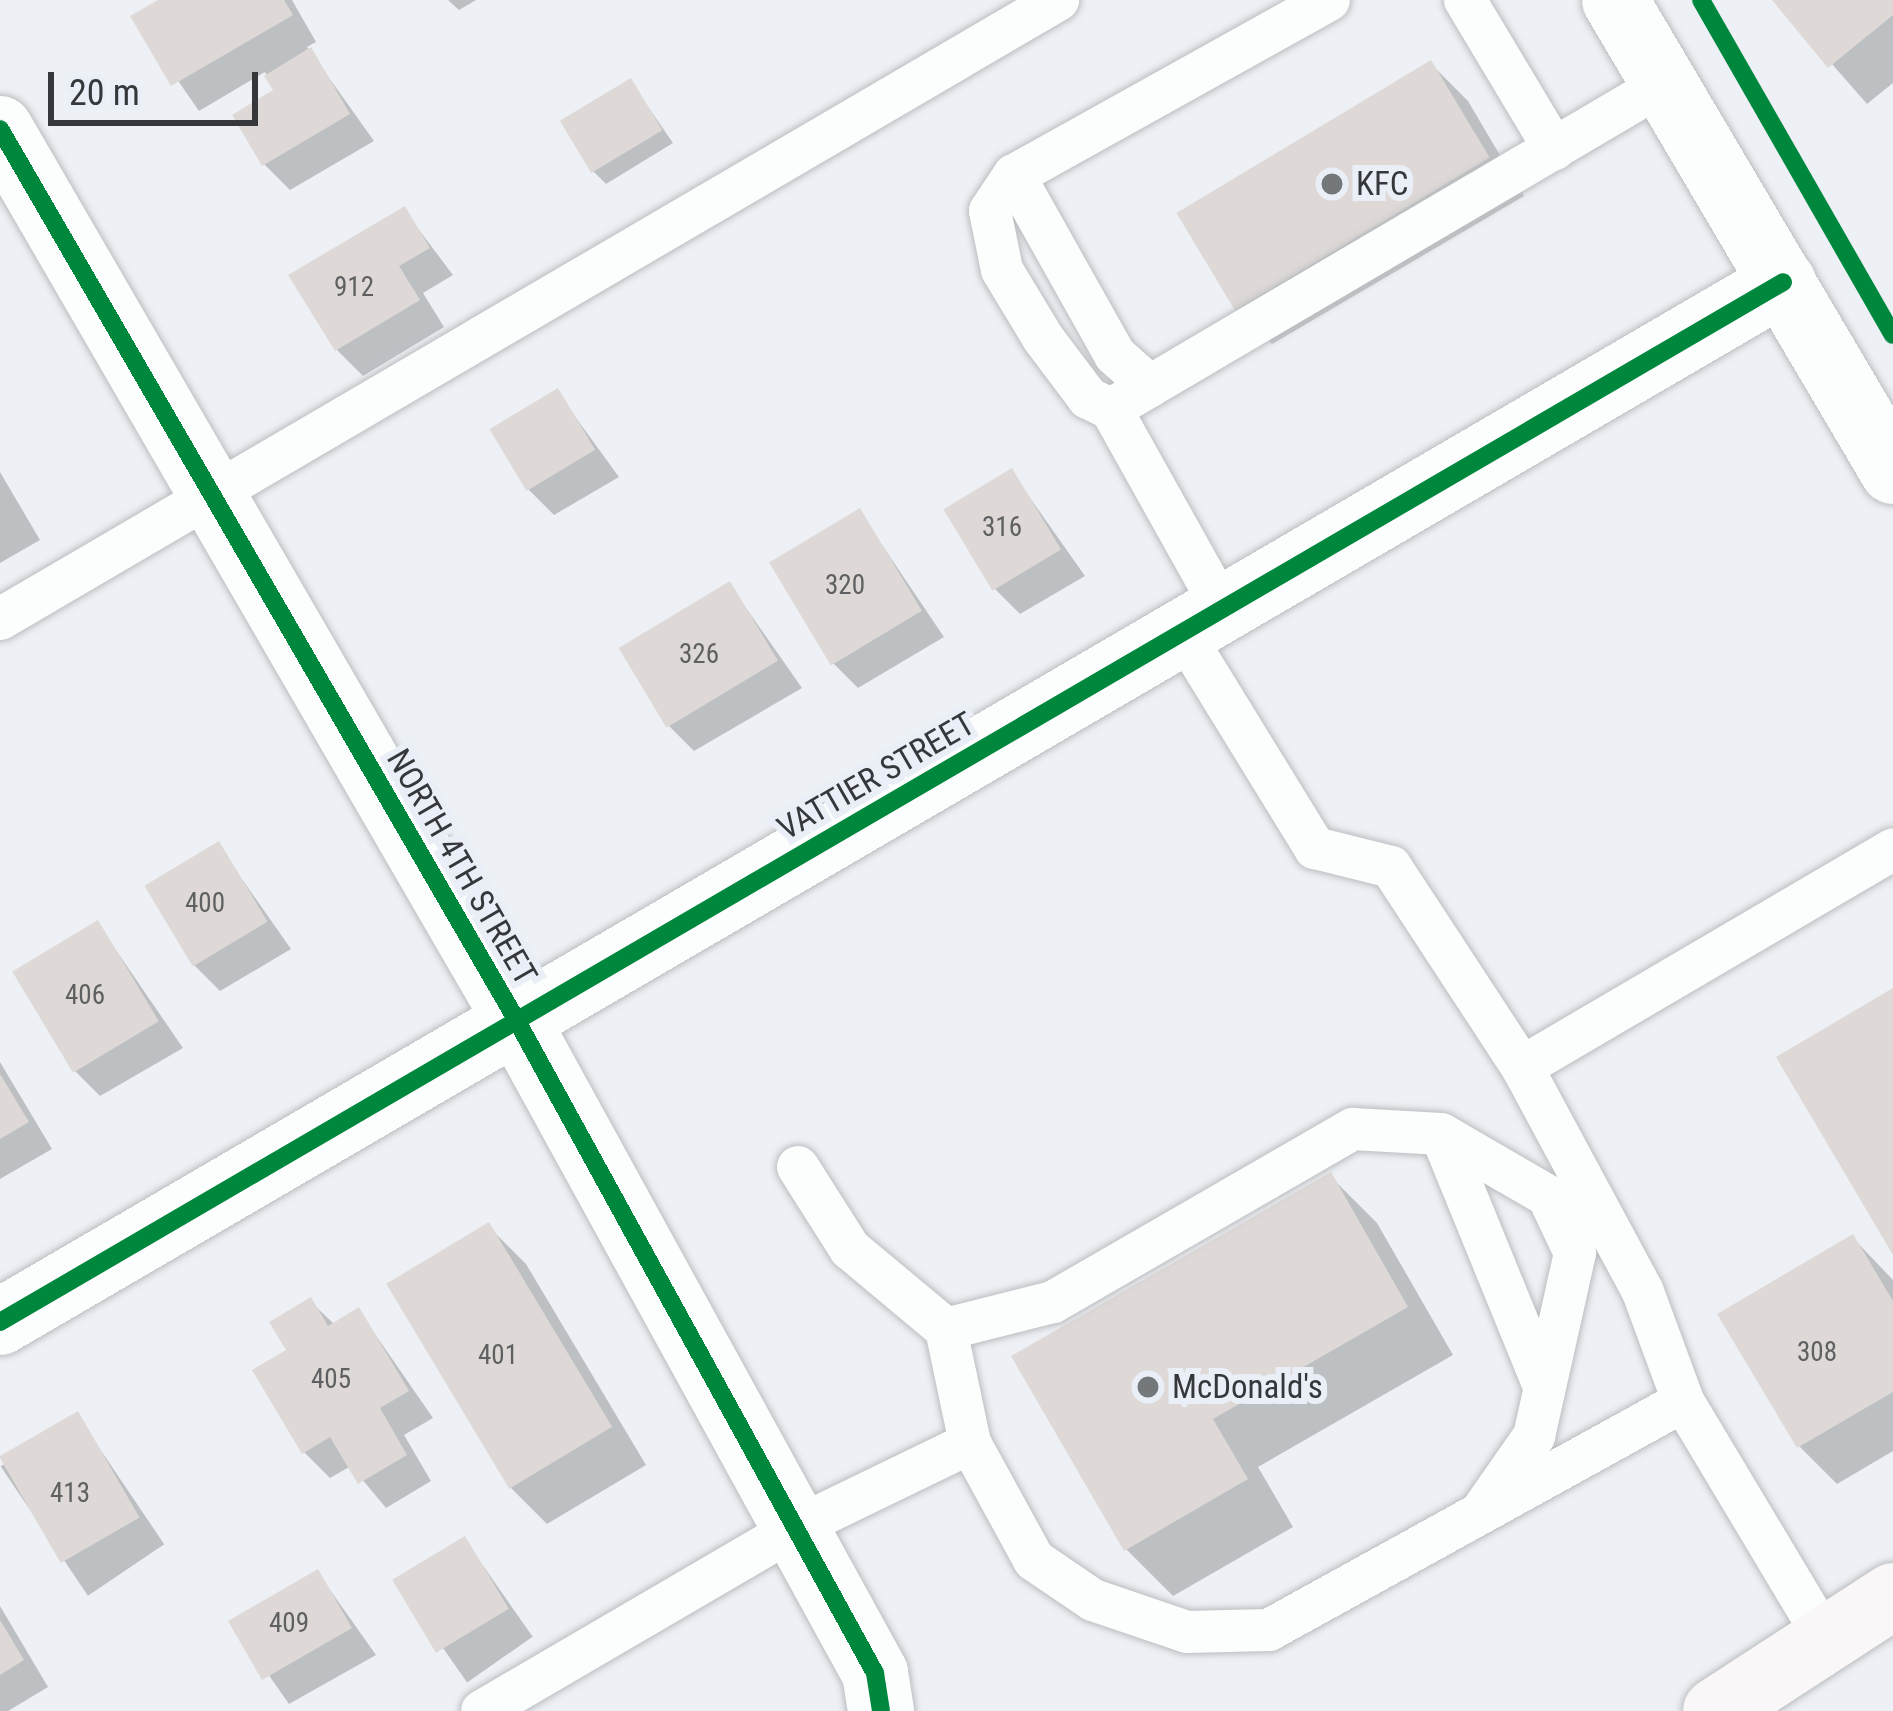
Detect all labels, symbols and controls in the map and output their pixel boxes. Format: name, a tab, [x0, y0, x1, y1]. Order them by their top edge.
scale bar	[54, 48, 264, 122]
text: 20 m	[69, 72, 140, 114]
place label: KFC	[1356, 164, 1409, 204]
marker: KFC	[1319, 171, 1345, 197]
house number: 912	[334, 272, 374, 304]
house number: 316	[982, 512, 1022, 544]
house number: 320	[825, 570, 865, 602]
house number: 326	[679, 639, 719, 671]
street label: VATTIER STREET	[771, 704, 981, 848]
street label: NORTH 4TH STREET	[379, 742, 545, 992]
house number: 400	[185, 888, 225, 920]
house number: 406	[65, 980, 105, 1012]
house number: 308	[1797, 1337, 1837, 1369]
house number: 401	[478, 1340, 518, 1372]
house number: 405	[311, 1364, 351, 1396]
place label: McDonald's	[1172, 1367, 1323, 1407]
marker: McDonald's	[1135, 1374, 1161, 1400]
house number: 413	[50, 1478, 90, 1510]
house number: 409	[269, 1608, 309, 1640]

